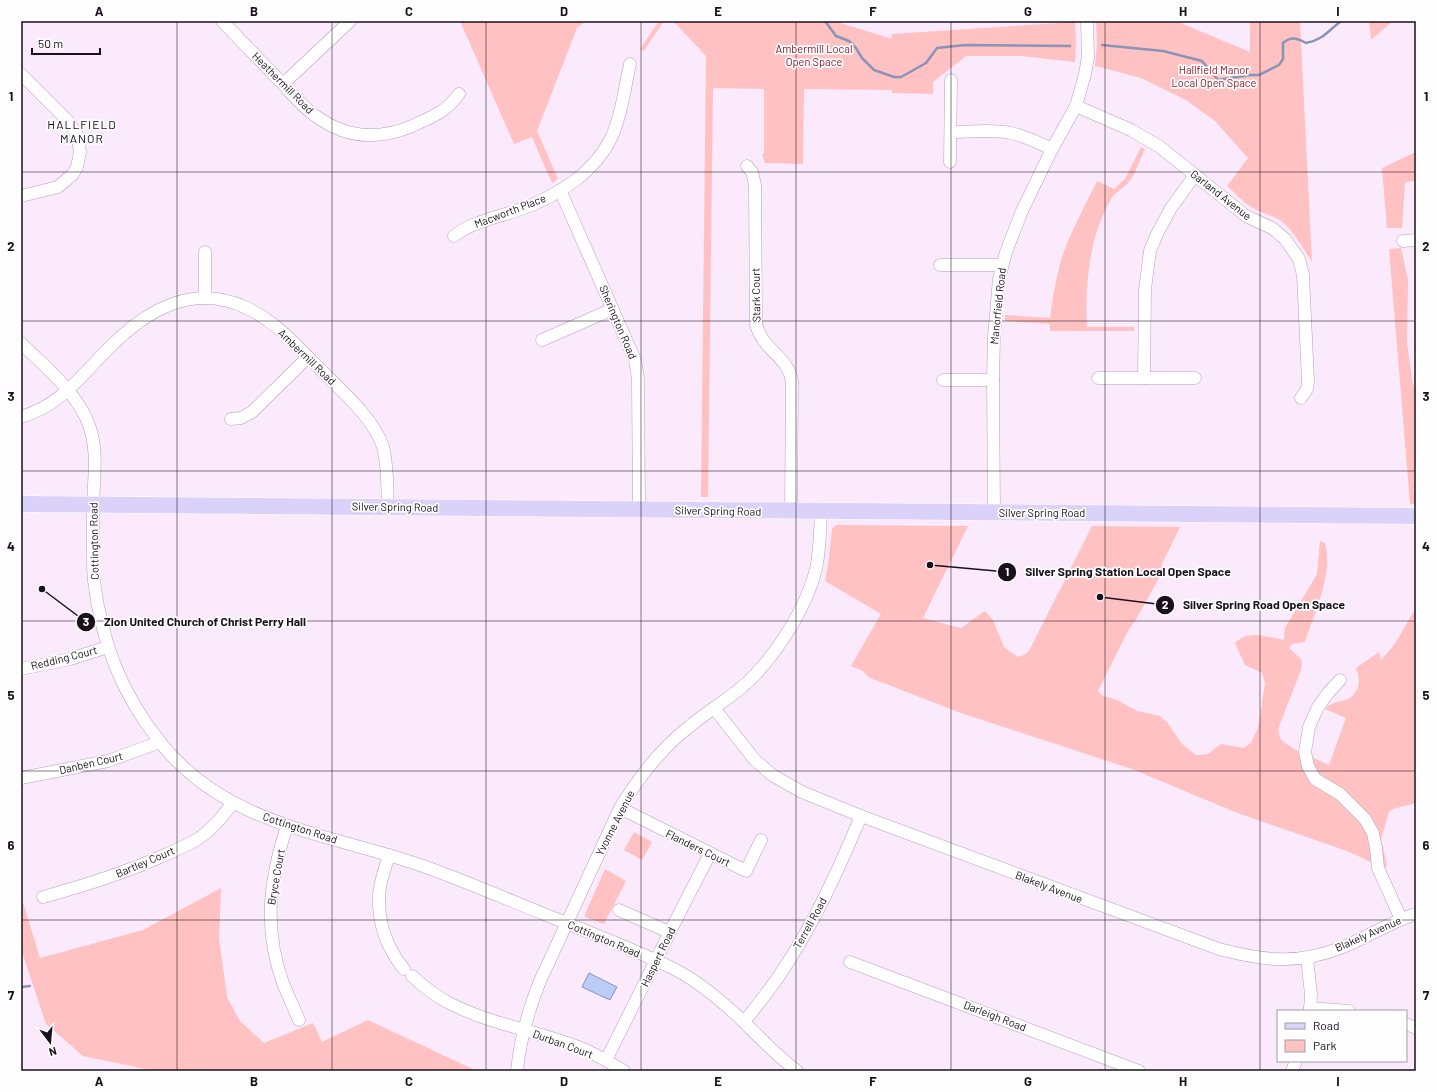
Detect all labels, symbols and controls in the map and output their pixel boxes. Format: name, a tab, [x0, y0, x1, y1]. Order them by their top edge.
text: A	[95, 3, 104, 19]
text: B	[250, 3, 258, 19]
text: C	[405, 3, 413, 19]
text: D	[560, 3, 568, 19]
text: E	[714, 3, 722, 19]
text: F	[869, 3, 877, 19]
text: G	[1024, 3, 1032, 19]
text: H	[1179, 3, 1187, 19]
text: I	[1336, 3, 1340, 19]
scale bar	[32, 30, 100, 56]
text: 50 m	[38, 36, 63, 50]
park label: Ambermill Local Open Space	[776, 42, 852, 68]
street label: Heathermill Road	[250, 49, 317, 116]
park label: Hallfield Manor Local Open Space	[1172, 63, 1257, 89]
text: 1	[9, 88, 13, 104]
text: 1	[1424, 88, 1428, 104]
district label: HALLFIELD MANOR	[47, 117, 117, 145]
street label: Garland Avenue	[1188, 167, 1254, 222]
street label: Macworth Place	[472, 191, 547, 230]
text: 2	[7, 238, 15, 254]
text: 2	[1422, 238, 1430, 254]
street label: Manorfield Road	[987, 267, 1008, 345]
street label: Stark Court	[749, 268, 762, 322]
street label: Sherington Road	[597, 283, 640, 361]
street label: Ambermill Road	[276, 326, 339, 387]
text: 3	[7, 388, 15, 404]
text: 3	[1422, 388, 1430, 404]
street label: Silver Spring Road	[352, 499, 438, 514]
street label: Cottington Road	[86, 502, 101, 580]
street label: Silver Spring Road	[675, 503, 761, 518]
street label: Silver Spring Road	[999, 506, 1085, 519]
text: 4	[7, 538, 15, 554]
text: 4	[1422, 538, 1430, 554]
callout: Silver Spring Station Local Open Space	[997, 560, 1238, 584]
text: 1	[1005, 564, 1009, 578]
text: Silver Spring Station Local Open Space	[1025, 564, 1231, 578]
callout: Silver Spring Road Open Space	[1155, 593, 1353, 617]
text: 2	[1162, 597, 1169, 611]
text: Silver Spring Road Open Space	[1183, 597, 1346, 611]
callout: Zion United Church of Christ Perry Hall	[76, 610, 314, 634]
text: 3	[83, 614, 89, 628]
text: Zion United Church of Christ Perry Hall	[104, 614, 306, 628]
street label: Redding Court	[29, 643, 99, 672]
text: 5	[7, 687, 15, 703]
text: 5	[1422, 687, 1430, 703]
street label: Danben Court	[58, 749, 124, 776]
street label: Yvonne Avenue	[592, 788, 637, 858]
street label: Cottington Road	[261, 809, 339, 846]
street label: Flanders Court	[664, 826, 733, 869]
text: 6	[8, 837, 15, 853]
text: 6	[1423, 837, 1430, 853]
street label: Bartley Court	[113, 843, 176, 880]
street label: Bryce Court	[264, 848, 287, 906]
street label: Blakely Avenue	[1014, 868, 1085, 905]
street label: Terrell Road	[790, 895, 829, 951]
street label: Blakely Avenue	[1333, 913, 1403, 954]
street label: Cottington Road	[566, 917, 642, 960]
street label: Haspert Road	[638, 925, 678, 989]
text: 7	[8, 987, 15, 1003]
text: 7	[1423, 987, 1430, 1003]
street label: Darleigh Road	[962, 998, 1028, 1033]
legend	[1277, 1010, 1407, 1062]
text: Road	[1313, 1018, 1340, 1032]
north arrow	[30, 1022, 70, 1062]
street label: Durban Court	[531, 1027, 595, 1060]
text: Park	[1313, 1038, 1337, 1052]
text: N	[48, 1045, 58, 1059]
text: A	[95, 1073, 104, 1089]
text: B	[250, 1073, 258, 1089]
text: C	[405, 1073, 413, 1089]
text: D	[560, 1073, 568, 1089]
text: E	[714, 1073, 722, 1089]
text: F	[869, 1073, 877, 1089]
text: G	[1024, 1073, 1032, 1089]
text: H	[1179, 1073, 1187, 1089]
text: I	[1336, 1073, 1340, 1089]

